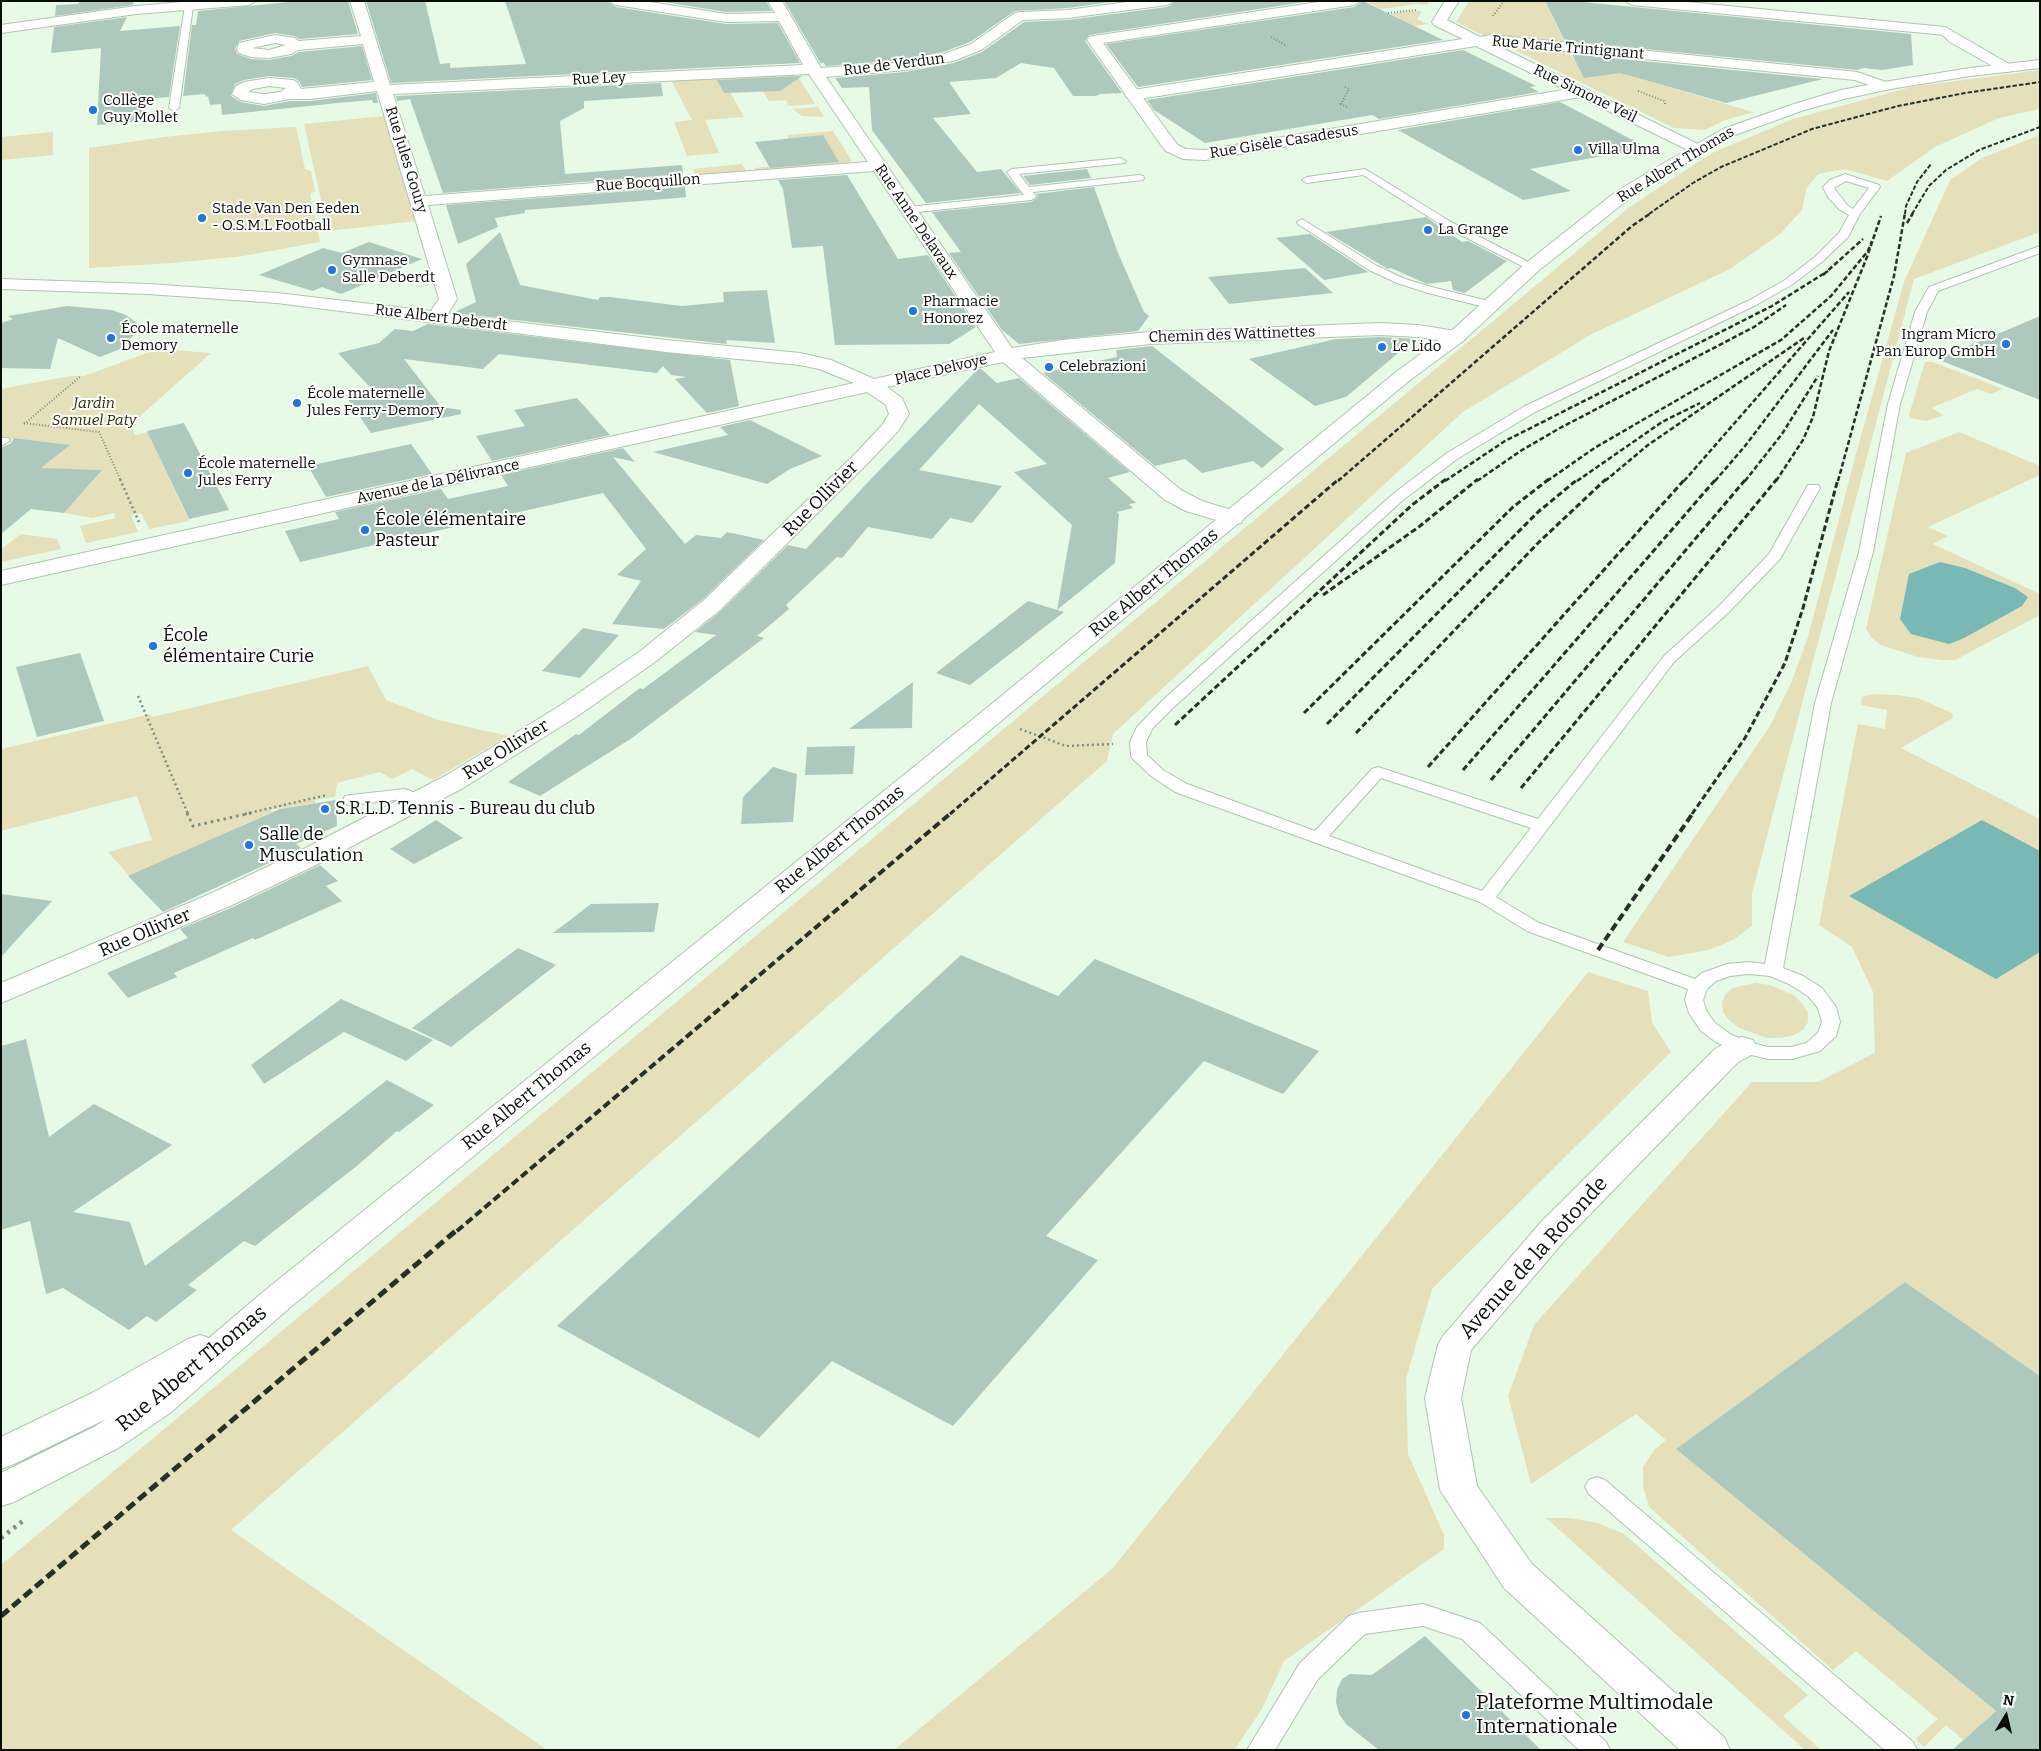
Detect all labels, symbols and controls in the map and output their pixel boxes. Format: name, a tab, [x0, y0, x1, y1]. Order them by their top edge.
street label: Rue Marie Trintignant	[1491, 32, 1645, 64]
street label: Rue de Verdun	[842, 50, 946, 80]
street label: Rue Simone Veil	[1530, 61, 1640, 127]
street label: Rue Ley	[572, 69, 626, 89]
place label: Collège Guy Mollet	[103, 92, 178, 127]
marker: Collège Guy Mollet	[87, 104, 99, 116]
street label: Rue Jules Goury	[381, 104, 431, 216]
street label: Rue Gisèle Casadesus	[1208, 121, 1360, 163]
street label: Rue Albert Thomas	[1614, 123, 1738, 207]
place label: Villa Ulma	[1588, 141, 1660, 159]
marker: Villa Ulma	[1572, 144, 1584, 156]
street label: Rue Anne Delavaux	[871, 161, 961, 283]
street label: Rue Bocquillon	[595, 170, 701, 196]
place label: Stade Van Den Eeden - O.S.M.L Football	[212, 200, 359, 235]
marker: Stade Van Den Eeden - O.S.M.L Football	[196, 212, 208, 224]
place label: La Grange	[1438, 221, 1509, 239]
marker: La Grange	[1422, 224, 1434, 236]
place label: Gymnase Salle Deberdt	[342, 252, 435, 287]
marker: Gymnase Salle Deberdt	[326, 264, 338, 276]
place label: Pharmacie Honorez	[923, 293, 998, 328]
street label: Rue Albert Deberdt	[374, 301, 508, 335]
marker: Pharmacie Honorez	[907, 305, 919, 317]
place label: École maternelle Demory	[121, 320, 239, 355]
street label: Chemin des Wattinettes	[1148, 323, 1316, 347]
place label: Ingram Micro Pan Europ GmbH	[1875, 326, 1996, 361]
marker: École maternelle Demory	[105, 332, 117, 344]
place label: Le Lido	[1392, 338, 1441, 356]
marker: Ingram Micro Pan Europ GmbH	[2000, 338, 2012, 350]
marker: Le Lido	[1376, 341, 1388, 353]
street label: Place Delvoye	[893, 351, 989, 389]
place label: Celebrazioni	[1059, 358, 1146, 376]
marker: Celebrazioni	[1043, 361, 1055, 373]
place label: École maternelle Jules Ferry-Demory	[307, 385, 444, 420]
park label: Jardin Samuel Paty	[52, 395, 136, 430]
marker: École maternelle Jules Ferry-Demory	[291, 397, 303, 409]
place label: École maternelle Jules Ferry	[198, 455, 316, 490]
street label: Avenue de la Délivrance	[355, 456, 521, 508]
street label: Rue Ollivier	[779, 457, 863, 541]
marker: École maternelle Jules Ferry	[182, 467, 194, 479]
place label: École élémentaire Pasteur	[375, 509, 526, 552]
marker: École élémentaire Pasteur	[359, 524, 371, 536]
street label: Rue Albert Thomas	[1085, 524, 1223, 642]
place label: École élémentaire Curie	[163, 625, 314, 668]
marker: École élémentaire Curie	[147, 640, 159, 652]
street label: Rue Ollivier	[459, 715, 553, 785]
street label: Rue Albert Thomas	[771, 781, 909, 899]
place label: S.R.L.D. Tennis - Bureau du club	[335, 798, 595, 820]
marker: S.R.L.D. Tennis - Bureau du club	[319, 803, 331, 815]
place label: Salle de Musculation	[259, 824, 363, 866]
marker: Salle de Musculation	[243, 839, 255, 851]
street label: Rue Ollivier	[96, 904, 194, 962]
street label: Rue Albert Thomas	[458, 1037, 596, 1155]
street label: Avenue de la Rotonde	[1454, 1172, 1614, 1344]
street label: Rue Albert Thomas	[112, 1301, 272, 1437]
place label: Plateforme Multimodale Internationale	[1476, 1690, 1713, 1740]
north arrow	[1981, 1691, 2031, 1741]
text: N	[2002, 1691, 2015, 1710]
marker: Plateforme Multimodale Internationale	[1460, 1709, 1472, 1721]

